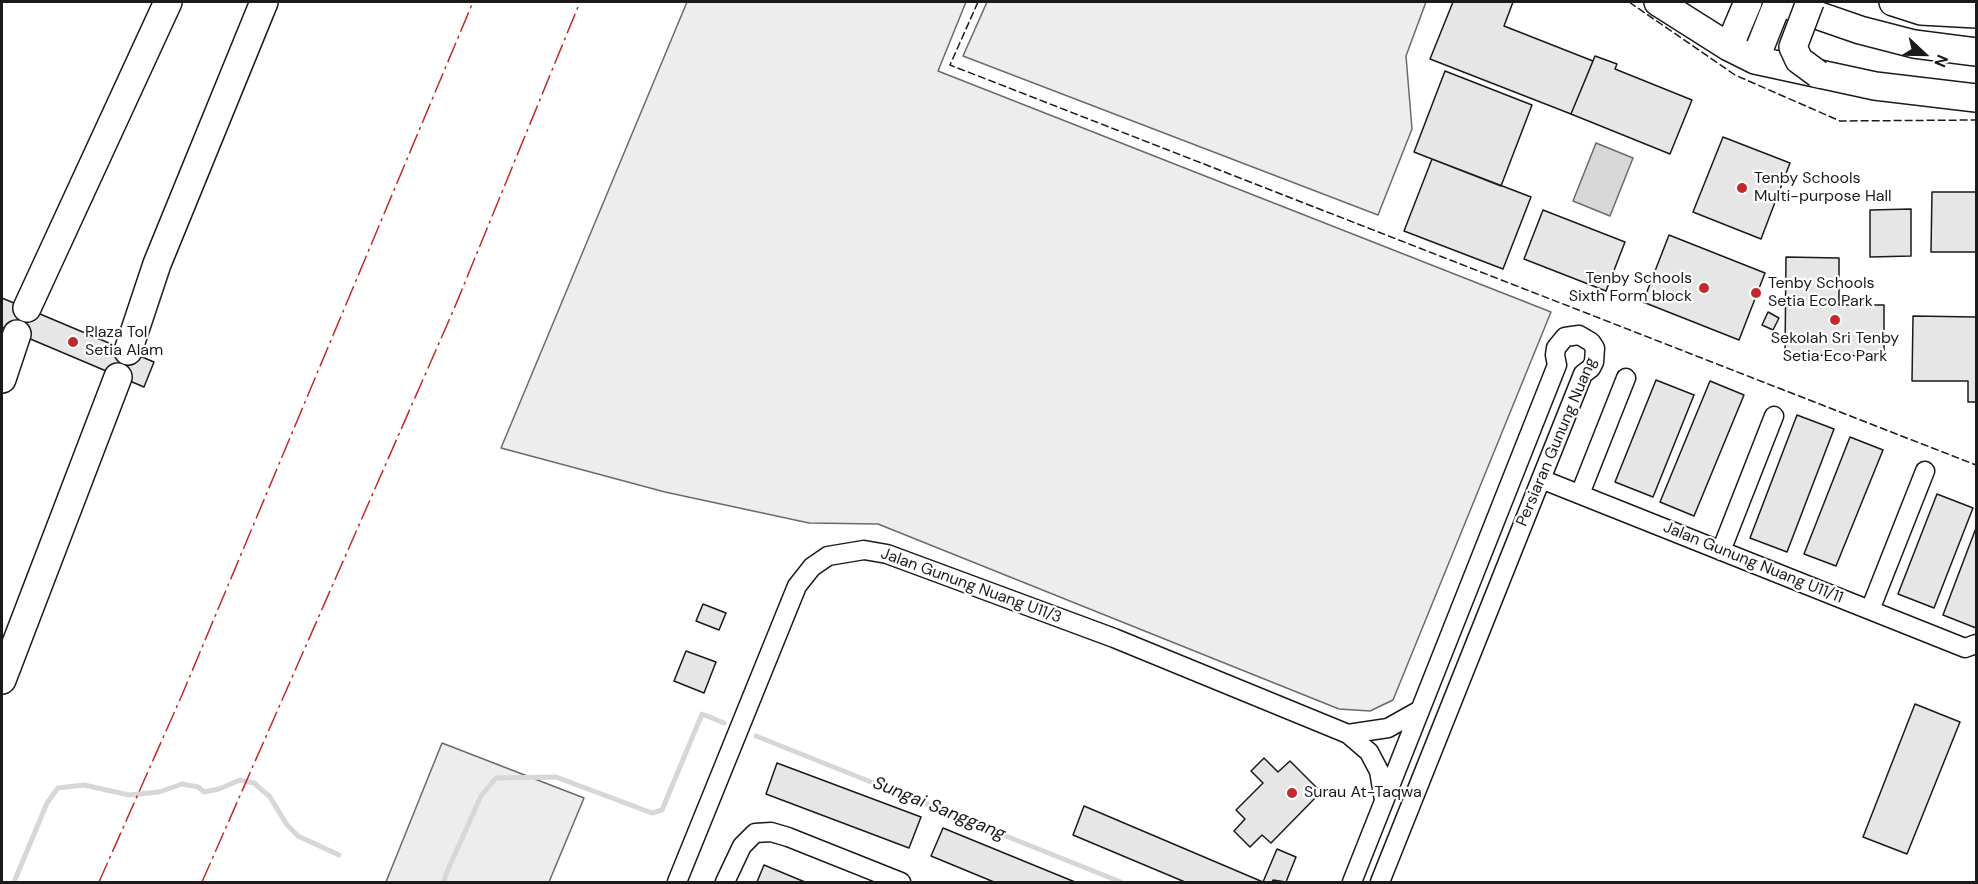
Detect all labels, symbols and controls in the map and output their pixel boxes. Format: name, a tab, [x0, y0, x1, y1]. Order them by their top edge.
north arrow	[1894, 24, 1954, 84]
text: N	[1929, 52, 1953, 70]
place label: Tenby Schools Multi-purpose Hall	[1754, 169, 1892, 207]
marker: Tenby Schools Multi-purpose Hall	[1735, 181, 1749, 195]
place label: Tenby Schools Sixth Form block	[1569, 269, 1692, 307]
place label: Tenby Schools Setia Eco Park	[1768, 274, 1875, 312]
marker: Tenby Schools Sixth Form block	[1697, 281, 1711, 295]
marker: Tenby Schools Setia Eco Park	[1749, 286, 1763, 300]
marker: Sekolah Sri Tenby Setia Eco Park	[1828, 313, 1842, 327]
place label: Plaza Tol Setia Alam	[85, 323, 163, 361]
place label: Sekolah Sri Tenby Setia Eco Park	[1771, 329, 1899, 367]
marker: Plaza Tol Setia Alam	[66, 335, 80, 349]
street label: Persiaran Gunung Nuang	[1513, 355, 1601, 529]
street label: Jalan Gunung Nuang U11/11	[1660, 518, 1846, 608]
street label: Jalan Gunung Nuang U11/3	[878, 544, 1064, 628]
water label: Sungai Sanggang	[869, 773, 1009, 845]
place label: Surau At-Taqwa	[1304, 783, 1422, 803]
marker: Surau At-Taqwa	[1285, 786, 1299, 800]

